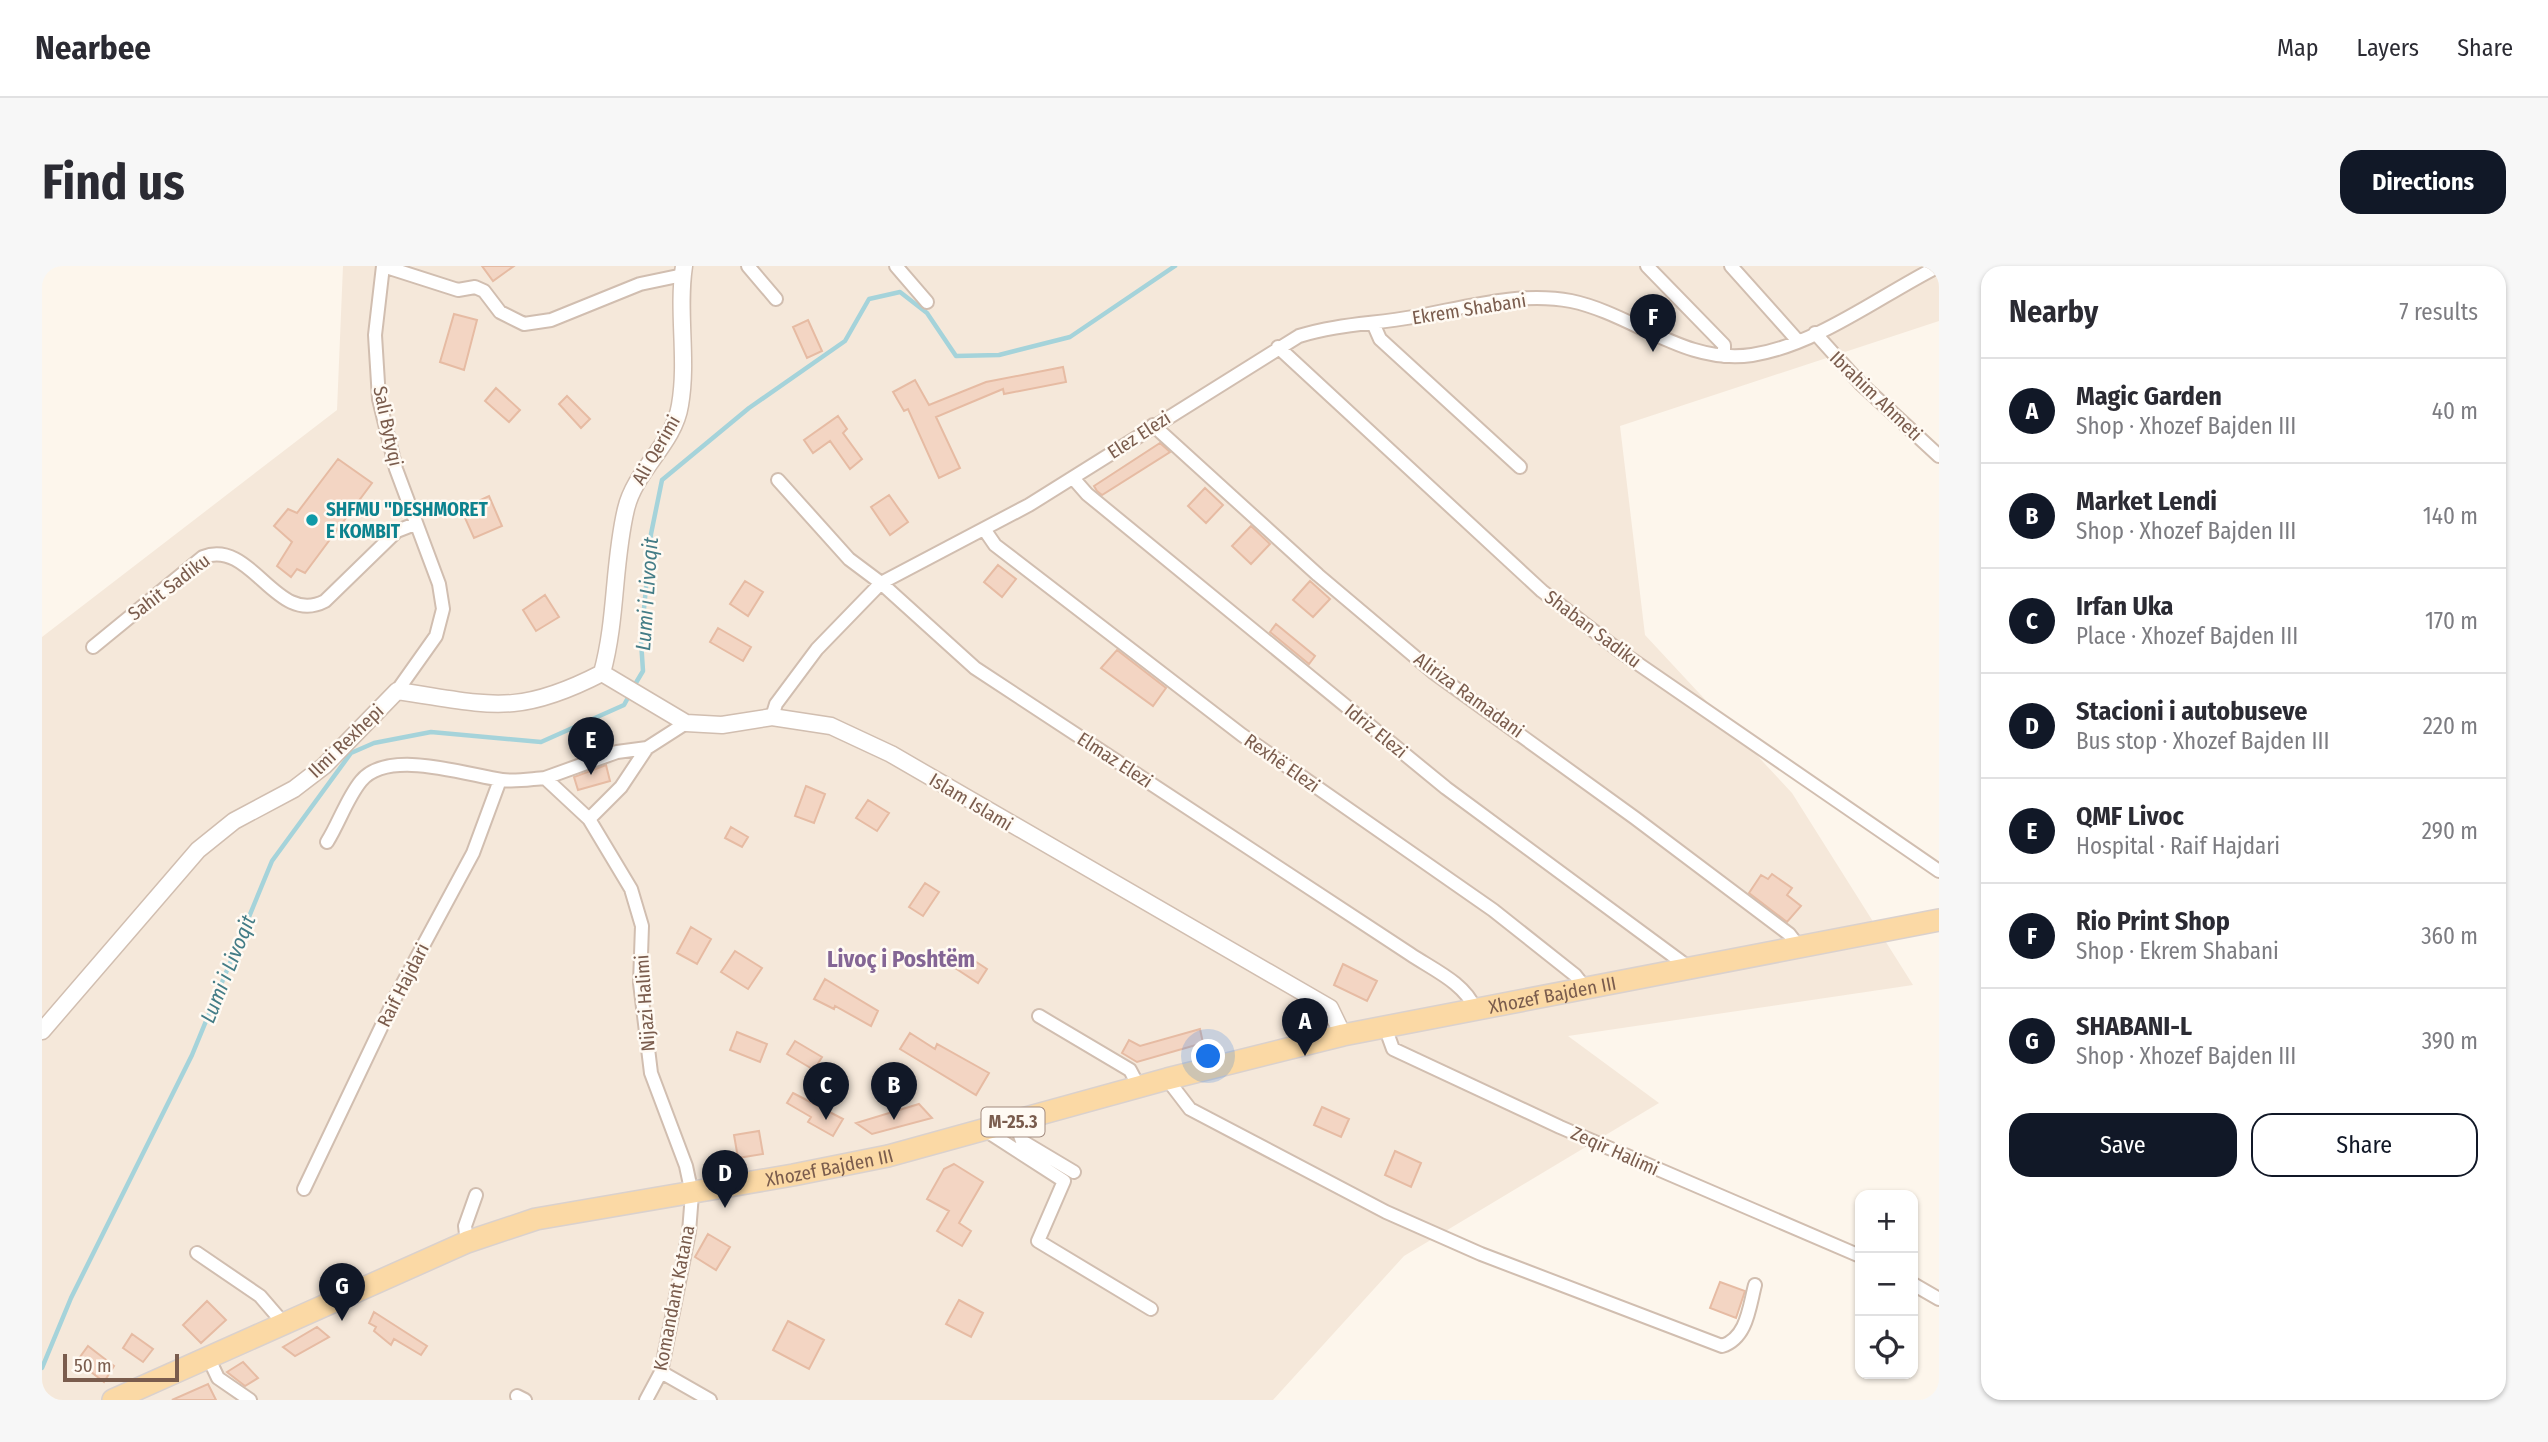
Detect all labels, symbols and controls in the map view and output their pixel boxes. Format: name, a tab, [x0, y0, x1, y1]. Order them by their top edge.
text: Nearbee	[35, 28, 151, 68]
text: Map	[2277, 34, 2319, 62]
text: Layers	[2357, 34, 2419, 62]
text: Share	[2457, 34, 2513, 62]
button: Directions	[2340, 150, 2506, 214]
text: Find us	[42, 153, 185, 212]
street label: Ekrem Shabani	[1410, 289, 1528, 329]
pin: F	[1630, 294, 1676, 352]
text: Nearby	[2009, 294, 2098, 330]
text: 7 results	[2399, 298, 2478, 326]
street label: Ibrahim Ahmeti	[1825, 346, 1927, 446]
text: Magic Garden	[2076, 381, 2222, 412]
street label: Sali Bytyqi	[368, 384, 408, 468]
text: A	[2026, 397, 2038, 425]
text: 40 m	[2432, 397, 2478, 425]
street label: Elez Elezi	[1103, 406, 1175, 464]
street label: Ali Qerimi	[627, 411, 685, 489]
text: Shop · Xhozef Bajden III	[2076, 412, 2296, 440]
text: Market Lendi	[2076, 486, 2217, 517]
place label: SHFMU "DESHMORET E KOMBIT	[326, 498, 489, 543]
text: B	[2026, 502, 2038, 530]
text: 140 m	[2423, 502, 2478, 530]
marker: SHFMU "DESHMORET E KOMBIT	[304, 512, 320, 528]
text: Shop · Xhozef Bajden III	[2076, 517, 2296, 545]
water label: Lumi i Livoqit	[630, 536, 664, 652]
street label: Sahit Sadiku	[124, 549, 214, 625]
street label: Shaban Sadiku	[1540, 585, 1646, 673]
text: Irfan Uka	[2076, 591, 2173, 622]
text: C	[2026, 607, 2038, 635]
text: 170 m	[2425, 607, 2478, 635]
text: Place · Xhozef Bajden III	[2076, 622, 2298, 650]
street label: Aliriza Ramadani	[1410, 647, 1528, 743]
text: Stacioni i autobuseve	[2076, 696, 2307, 727]
street label: Ilmi Rexhepi	[304, 699, 388, 783]
street label: Idriz Elezi	[1340, 699, 1412, 763]
text: D	[2025, 712, 2039, 740]
text: 220 m	[2423, 712, 2478, 740]
pin: E	[568, 717, 614, 775]
street label: Elmaz Elezi	[1073, 727, 1157, 793]
text: Bus stop · Xhozef Bajden III	[2076, 727, 2330, 755]
street label: Rexhë Elezi	[1240, 729, 1324, 797]
street label: Islam Islami	[925, 768, 1017, 836]
text: QMF Livoc	[2076, 801, 2184, 832]
text: E	[2027, 817, 2037, 845]
text: 290 m	[2422, 817, 2478, 845]
text: Hospital · Raif Hajdari	[2076, 832, 2280, 860]
text: Rio Print Shop	[2076, 906, 2230, 937]
water label: Lumi i Livoqit	[195, 911, 261, 1027]
text: F	[2027, 922, 2037, 950]
text: 360 m	[2421, 922, 2478, 950]
text: Shop · Ekrem Shabani	[2076, 937, 2279, 965]
street label: Raif Hajdari	[372, 939, 434, 1031]
district label: Livoç i Poshtëm	[827, 945, 975, 973]
street label: Nijazi Halimi	[630, 954, 660, 1052]
street label: Xhozef Bajden III	[1486, 971, 1618, 1018]
pin: A	[1282, 998, 1328, 1056]
text: SHABANI-L	[2076, 1011, 2192, 1042]
text: G	[2025, 1027, 2039, 1055]
text: 390 m	[2422, 1027, 2478, 1055]
your location	[1191, 1039, 1225, 1073]
text: Shop · Xhozef Bajden III	[2076, 1042, 2296, 1070]
pin: C	[803, 1062, 849, 1120]
pin: B	[871, 1062, 917, 1120]
road number: M-25.3	[982, 1108, 1044, 1136]
button: Save	[2009, 1113, 2237, 1177]
button: Share	[2251, 1113, 2478, 1177]
street label: Zeqir Halimi	[1567, 1121, 1663, 1181]
street label: Xhozef Bajden III	[764, 1144, 896, 1191]
pin: D	[702, 1150, 748, 1208]
map controls	[1855, 1190, 1918, 1379]
button: +	[1855, 1190, 1918, 1253]
street label: Komandant Katana	[649, 1223, 699, 1373]
button: −	[1855, 1253, 1918, 1316]
pin: G	[319, 1263, 365, 1321]
button: locate	[1855, 1316, 1918, 1379]
scale bar	[63, 1351, 178, 1383]
text: 50 m	[74, 1354, 112, 1377]

